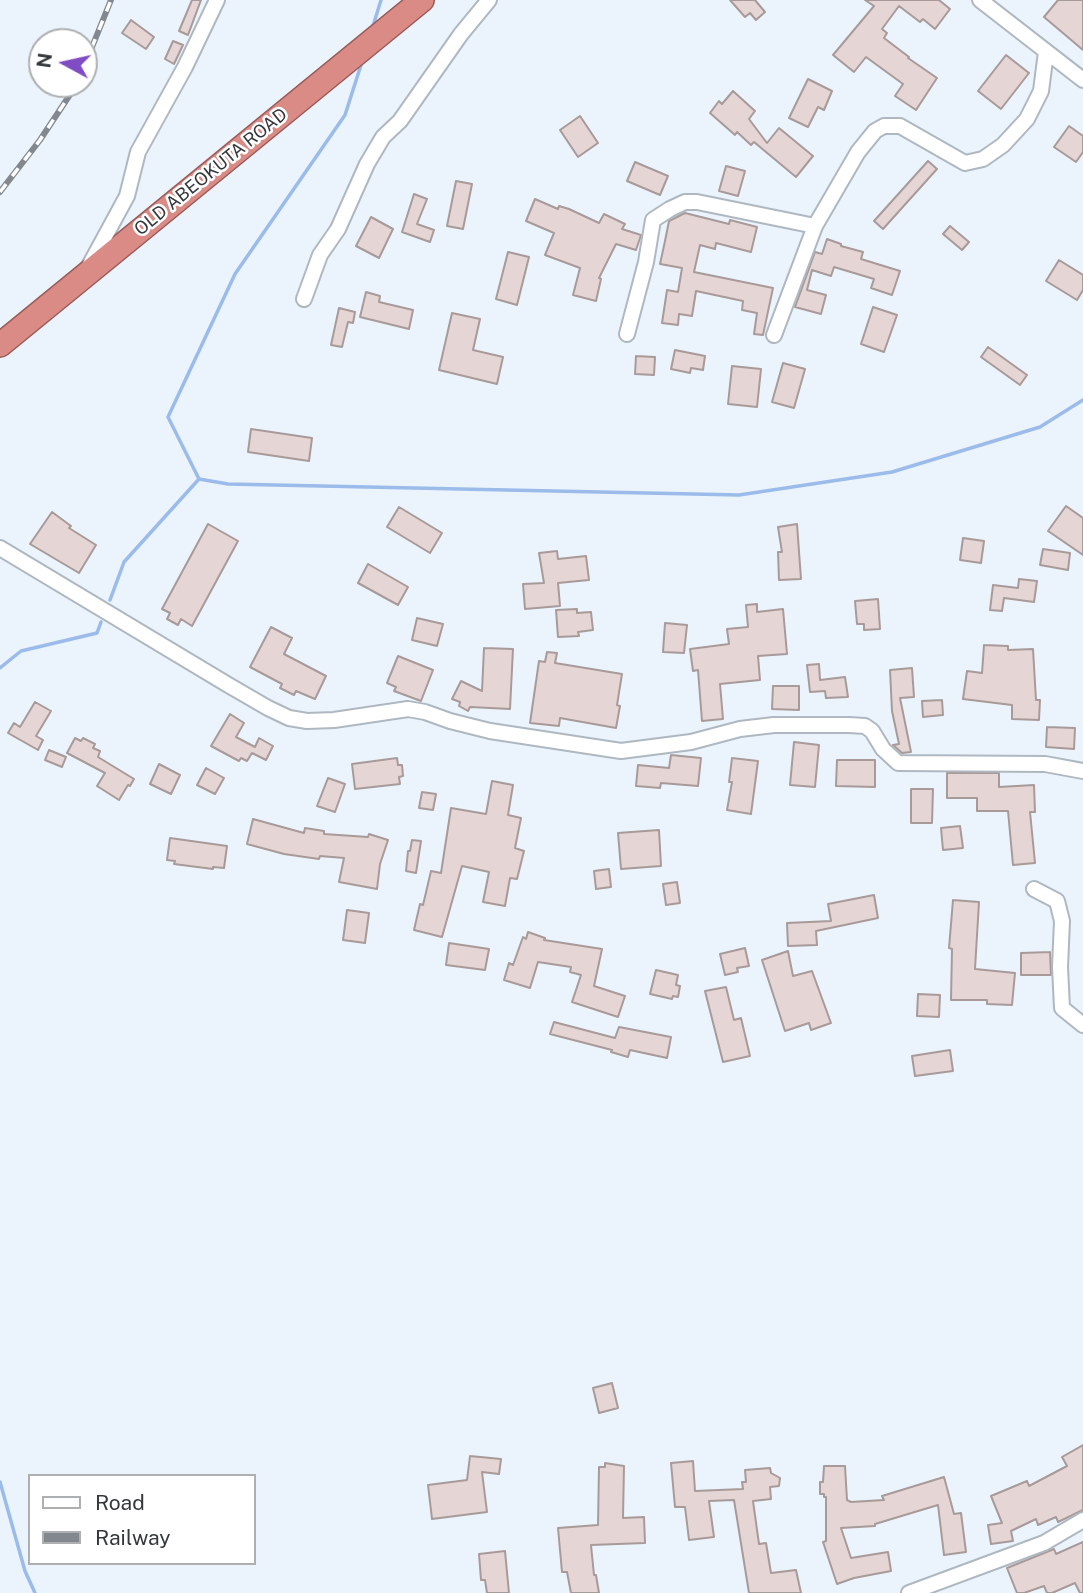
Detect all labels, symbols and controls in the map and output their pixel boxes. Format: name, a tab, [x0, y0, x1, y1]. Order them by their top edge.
north arrow	[28, 28, 98, 98]
text: N	[32, 51, 56, 69]
street label: OLD ABEOKUTA ROAD	[130, 104, 292, 240]
legend	[28, 1474, 256, 1565]
text: Road	[95, 1490, 145, 1515]
text: Railway	[95, 1525, 171, 1550]

